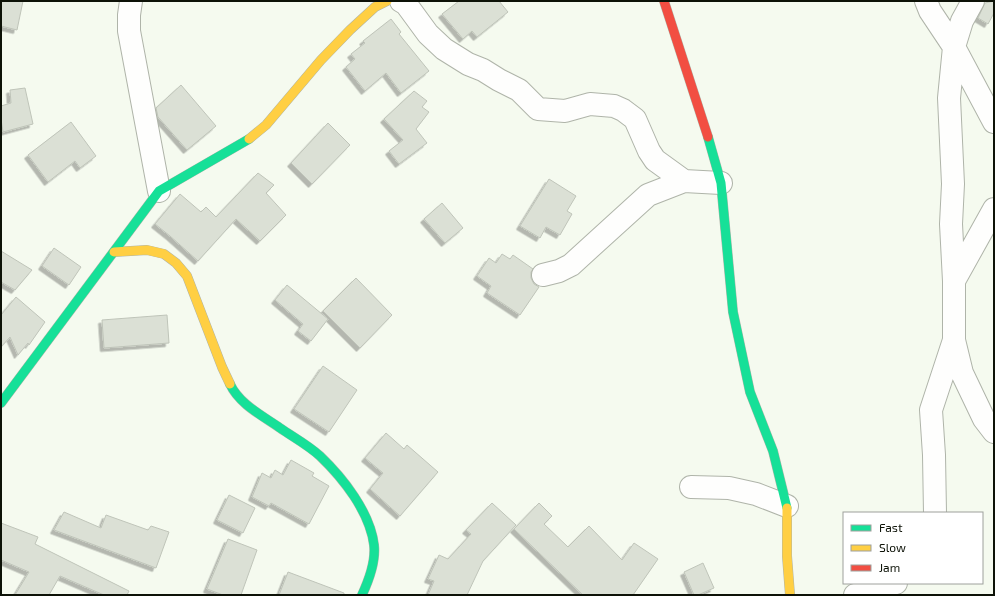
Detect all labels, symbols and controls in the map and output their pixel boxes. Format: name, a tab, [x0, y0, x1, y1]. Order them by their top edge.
legend	[843, 512, 983, 584]
text: Fast	[879, 520, 903, 534]
text: Slow	[879, 540, 906, 554]
text: Jam	[879, 560, 900, 574]

